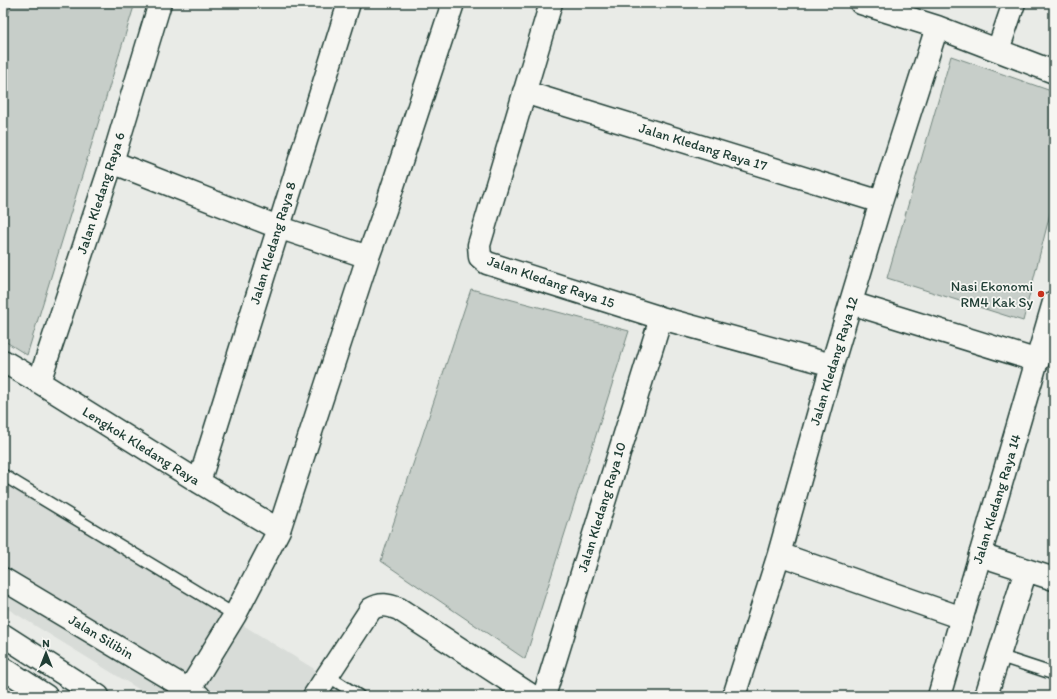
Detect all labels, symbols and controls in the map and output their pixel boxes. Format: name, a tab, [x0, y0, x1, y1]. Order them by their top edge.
street label: Jalan Kledang Raya 17	[637, 119, 769, 175]
street label: Jalan Kledang Raya 6	[73, 130, 129, 256]
street label: Jalan Kledang Raya 8	[246, 179, 300, 306]
street label: Jalan Kledang Raya 15	[485, 252, 617, 312]
place label: Nasi Ekonomi RM4 Kak Sy	[951, 278, 1033, 311]
marker: Nasi Ekonomi RM4 Kak Sy	[1036, 289, 1046, 299]
street label: Jalan Kledang Raya 12	[806, 294, 862, 427]
street label: Lengkok Kledang Raya	[79, 403, 204, 489]
street label: Jalan Kledang Raya 14	[969, 431, 1025, 566]
street label: Jalan Kledang Raya 10	[574, 440, 630, 574]
street label: Jalan Silibin	[66, 611, 137, 663]
north arrow	[26, 633, 66, 673]
text: N	[42, 637, 50, 650]

